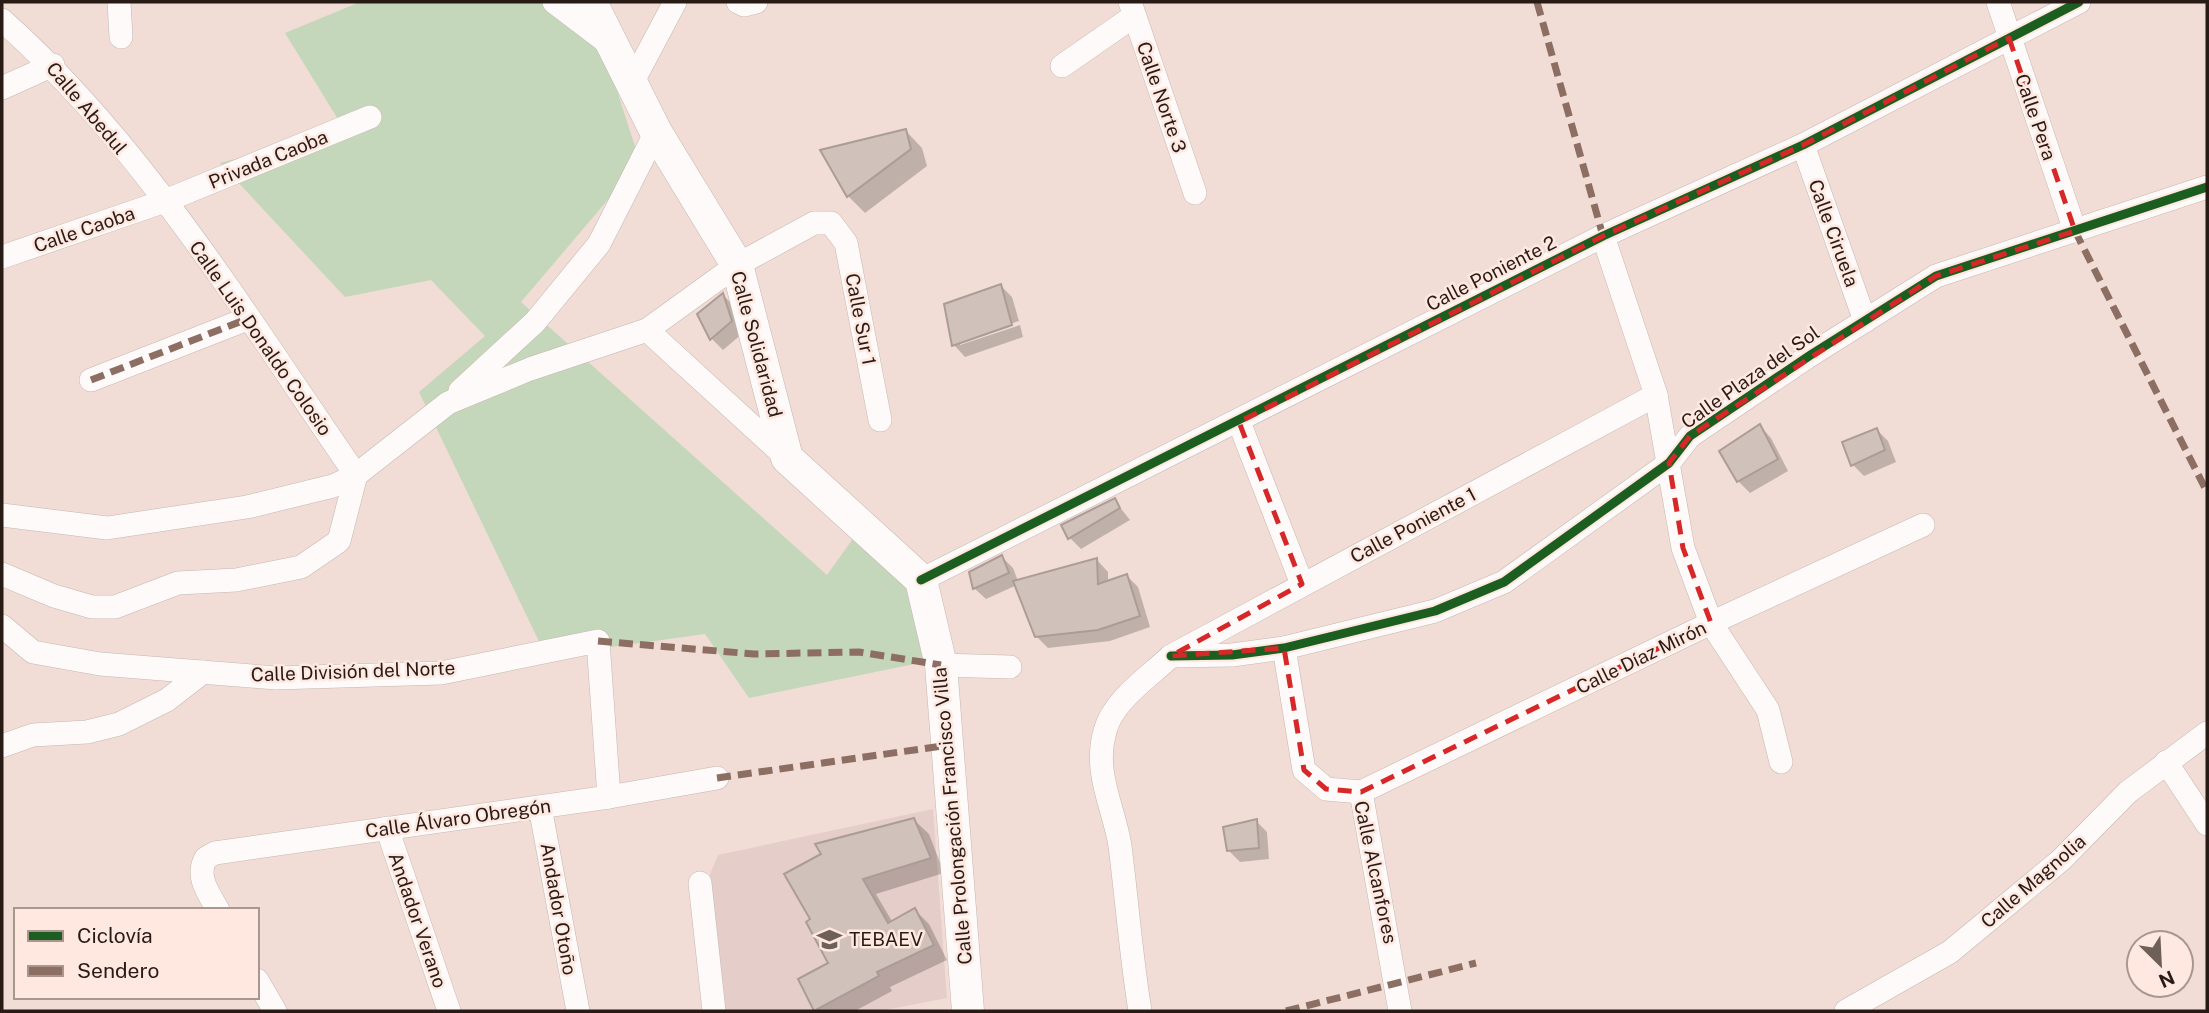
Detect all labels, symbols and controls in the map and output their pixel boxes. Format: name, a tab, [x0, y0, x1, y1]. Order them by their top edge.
street label: Calle Norte 3	[1133, 39, 1191, 155]
street label: Calle Abedul	[42, 58, 132, 158]
street label: Calle Pera	[2011, 71, 2061, 163]
street label: Privada Caoba	[205, 125, 331, 193]
street label: Calle Ciruela	[1804, 176, 1864, 290]
street label: Calle Caoba	[31, 201, 137, 257]
street label: Calle Poniente 2	[1422, 231, 1560, 315]
street label: Calle Luis Donaldo Colosio	[185, 236, 337, 440]
street label: Calle Solidaridad	[727, 268, 787, 420]
street label: Calle Sur 1	[841, 271, 881, 367]
street label: Calle Plaza del Sol	[1677, 321, 1823, 433]
street label: Calle Poniente 1	[1346, 483, 1480, 567]
street label: Calle Díaz Mirón	[1572, 616, 1710, 698]
street label: Calle División del Norte	[250, 656, 456, 686]
street label: Calle Prolongación Francisco Villa	[928, 666, 976, 966]
street label: Calle Álvaro Obregón	[364, 794, 552, 842]
street label: Calle Alcanfores	[1350, 799, 1402, 945]
street label: Calle Magnolia	[1976, 830, 2090, 932]
street label: Andador Otoño	[537, 841, 581, 977]
street label: Andador Verano	[384, 849, 452, 991]
legend	[14, 908, 259, 999]
text: Ciclovía	[77, 923, 153, 948]
school or university icon: TEBAEV	[815, 925, 843, 953]
place label: TEBAEV	[849, 928, 923, 950]
north arrow	[2125, 929, 2195, 999]
text: Sendero	[77, 958, 159, 983]
text: N	[2156, 966, 2178, 993]

